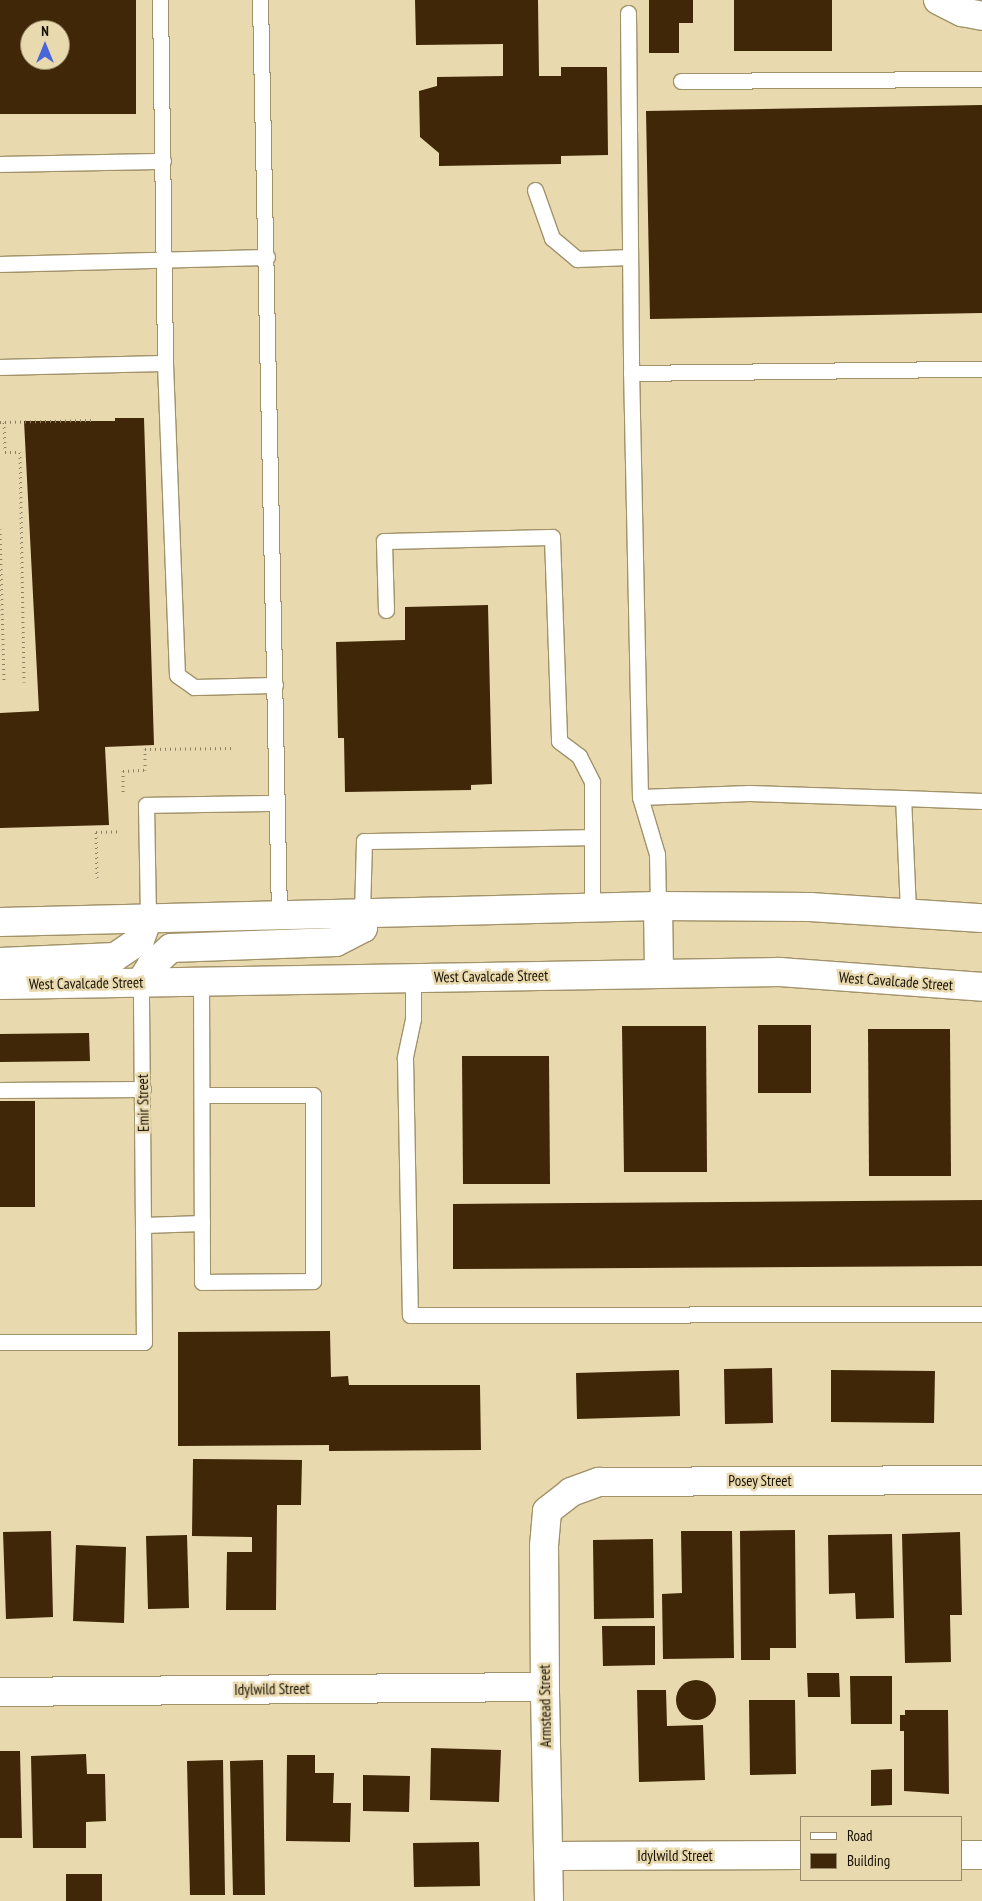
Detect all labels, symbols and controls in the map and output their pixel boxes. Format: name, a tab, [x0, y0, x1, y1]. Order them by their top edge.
north arrow	[20, 20, 70, 70]
text: N	[41, 22, 49, 40]
street label: West Cavalcade Street	[434, 966, 548, 986]
street label: West Cavalcade Street	[838, 968, 954, 994]
street label: West Cavalcade Street	[29, 973, 143, 993]
street label: Emir Street	[133, 1074, 153, 1132]
street label: Posey Street	[728, 1472, 792, 1490]
street label: Armstead Street	[535, 1664, 555, 1748]
street label: Idylwild Street	[234, 1679, 310, 1699]
legend	[800, 1816, 962, 1881]
text: Road	[847, 1826, 873, 1845]
street label: Idylwild Street	[637, 1847, 713, 1865]
text: Building	[847, 1851, 890, 1870]

